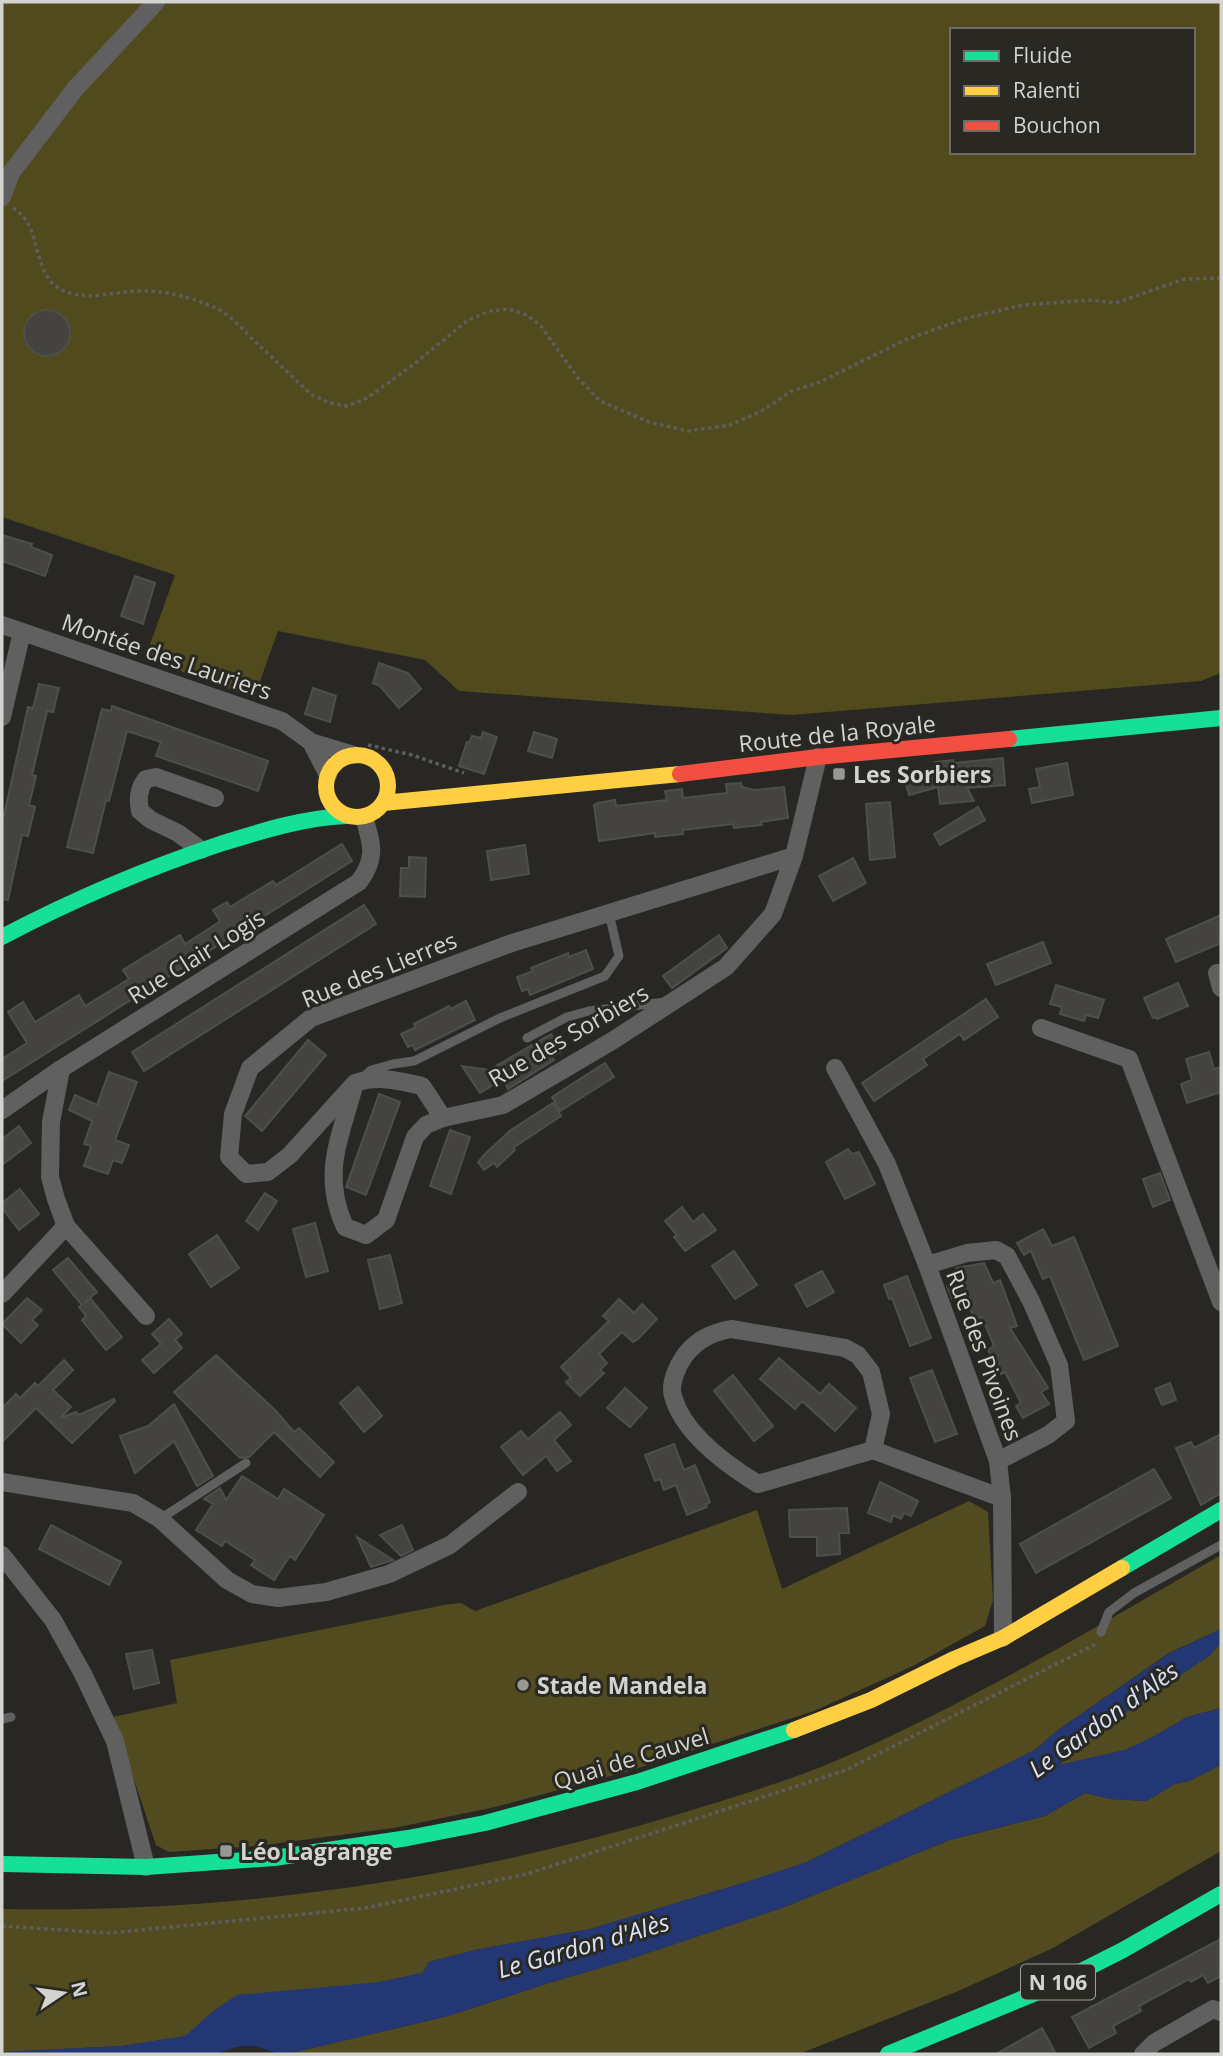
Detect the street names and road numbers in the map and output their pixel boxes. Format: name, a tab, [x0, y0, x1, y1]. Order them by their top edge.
street label: Montée des Lauriers	[58, 605, 276, 707]
street label: Route de la Royale	[737, 707, 937, 759]
street label: Rue Clair Logis	[121, 901, 271, 1011]
street label: Rue des Lierres	[297, 923, 461, 1015]
street label: Rue des Sorbiers	[482, 976, 654, 1094]
street label: Rue des Pivoines	[939, 1265, 1031, 1445]
street label: Quai de Cauvel	[549, 1719, 713, 1797]
road number: N 106	[1021, 1965, 1095, 2000]

